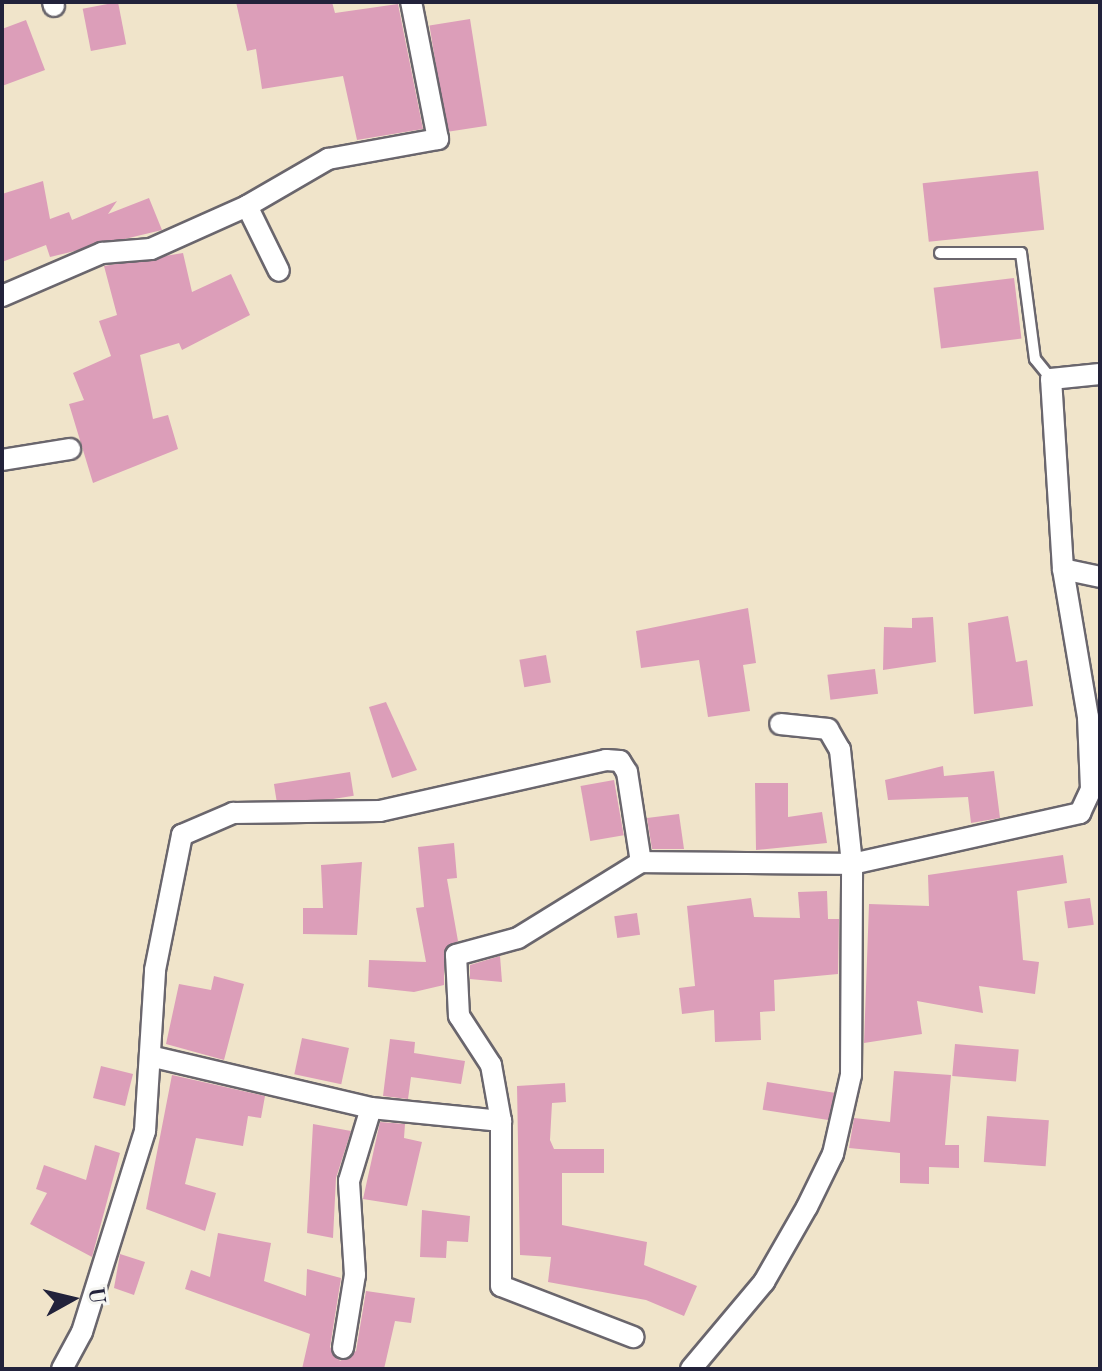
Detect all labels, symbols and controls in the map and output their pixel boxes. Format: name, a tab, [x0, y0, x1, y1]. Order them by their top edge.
north arrow	[32, 1259, 112, 1339]
text: U	[84, 1285, 108, 1306]

